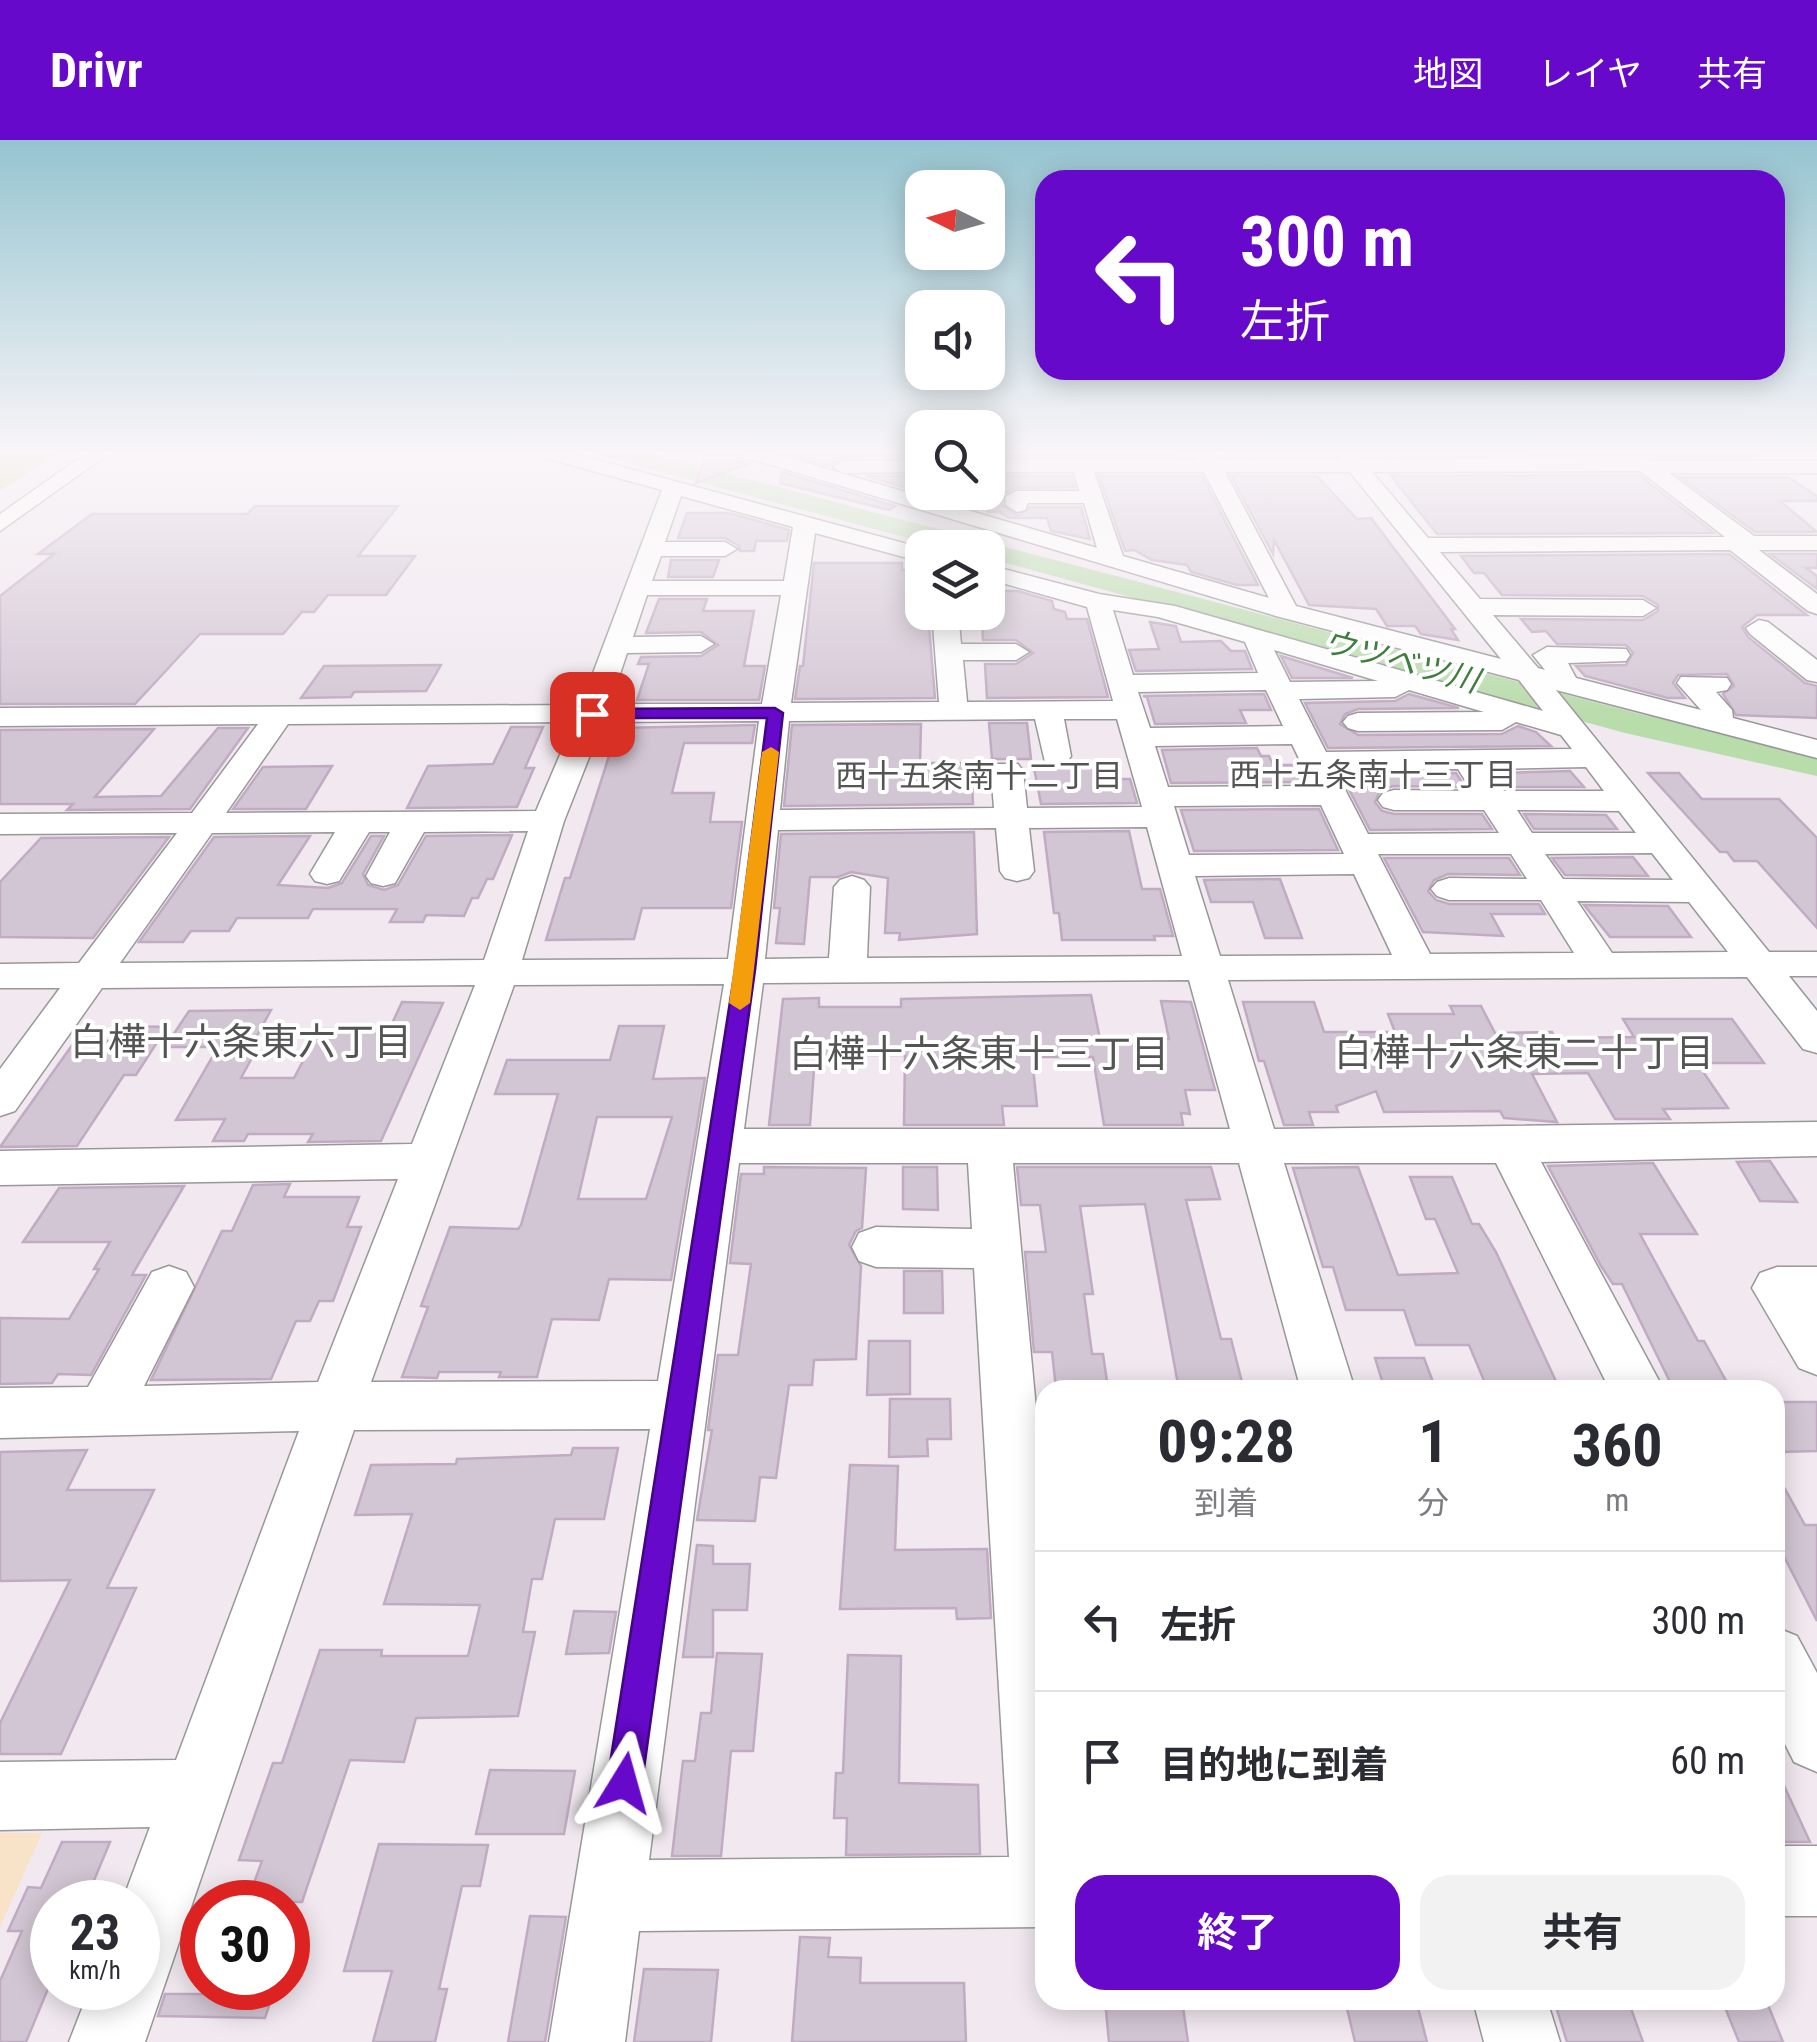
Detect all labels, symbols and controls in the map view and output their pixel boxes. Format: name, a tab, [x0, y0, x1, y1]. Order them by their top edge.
text: Drivr	[50, 42, 143, 99]
text: 地図	[1413, 54, 1483, 95]
text: レイヤ	[1538, 54, 1642, 95]
text: 共有	[1697, 54, 1767, 95]
north arrow	[905, 170, 1005, 270]
map controls	[905, 170, 1005, 630]
text: 300 m	[1240, 201, 1414, 283]
icon: left	[1075, 210, 1205, 340]
button: sound	[905, 290, 1005, 390]
text: 左折	[1240, 295, 1330, 348]
button: search	[905, 410, 1005, 510]
button: layers	[905, 530, 1005, 630]
water label: ウツベツ川	[1319, 622, 1486, 701]
pin	[550, 672, 635, 757]
icon: arrive	[565, 687, 620, 742]
district label: 西十五条南十三丁目	[1229, 756, 1517, 794]
district label: 西十五条南十二丁目	[835, 757, 1123, 795]
district label: 白樺十六条東六丁目	[70, 1020, 412, 1064]
district label: 白樺十六条東二十丁目	[1334, 1031, 1714, 1075]
district label: 白樺十六条東十三丁目	[789, 1032, 1169, 1076]
text: 09:28	[1157, 1406, 1295, 1477]
text: 1	[1418, 1406, 1449, 1477]
text: 360	[1572, 1410, 1663, 1481]
text: m	[1605, 1481, 1629, 1519]
text: 到着	[1194, 1484, 1258, 1522]
text: 分	[1417, 1484, 1449, 1522]
icon: left	[1075, 1594, 1130, 1649]
text: 300 m	[1651, 1599, 1745, 1643]
text: 左折	[1160, 1603, 1236, 1647]
position arrow	[572, 1731, 676, 1835]
icon: arrive	[1075, 1734, 1130, 1789]
text: 60 m	[1670, 1739, 1745, 1783]
text: 目的地に到着	[1160, 1743, 1388, 1787]
button: 終了	[1075, 1875, 1400, 1990]
button: 共有	[1420, 1875, 1745, 1990]
speed limit sign: 30	[180, 1880, 310, 2010]
text: 23	[70, 1904, 120, 1962]
text: km/h	[69, 1956, 121, 1985]

